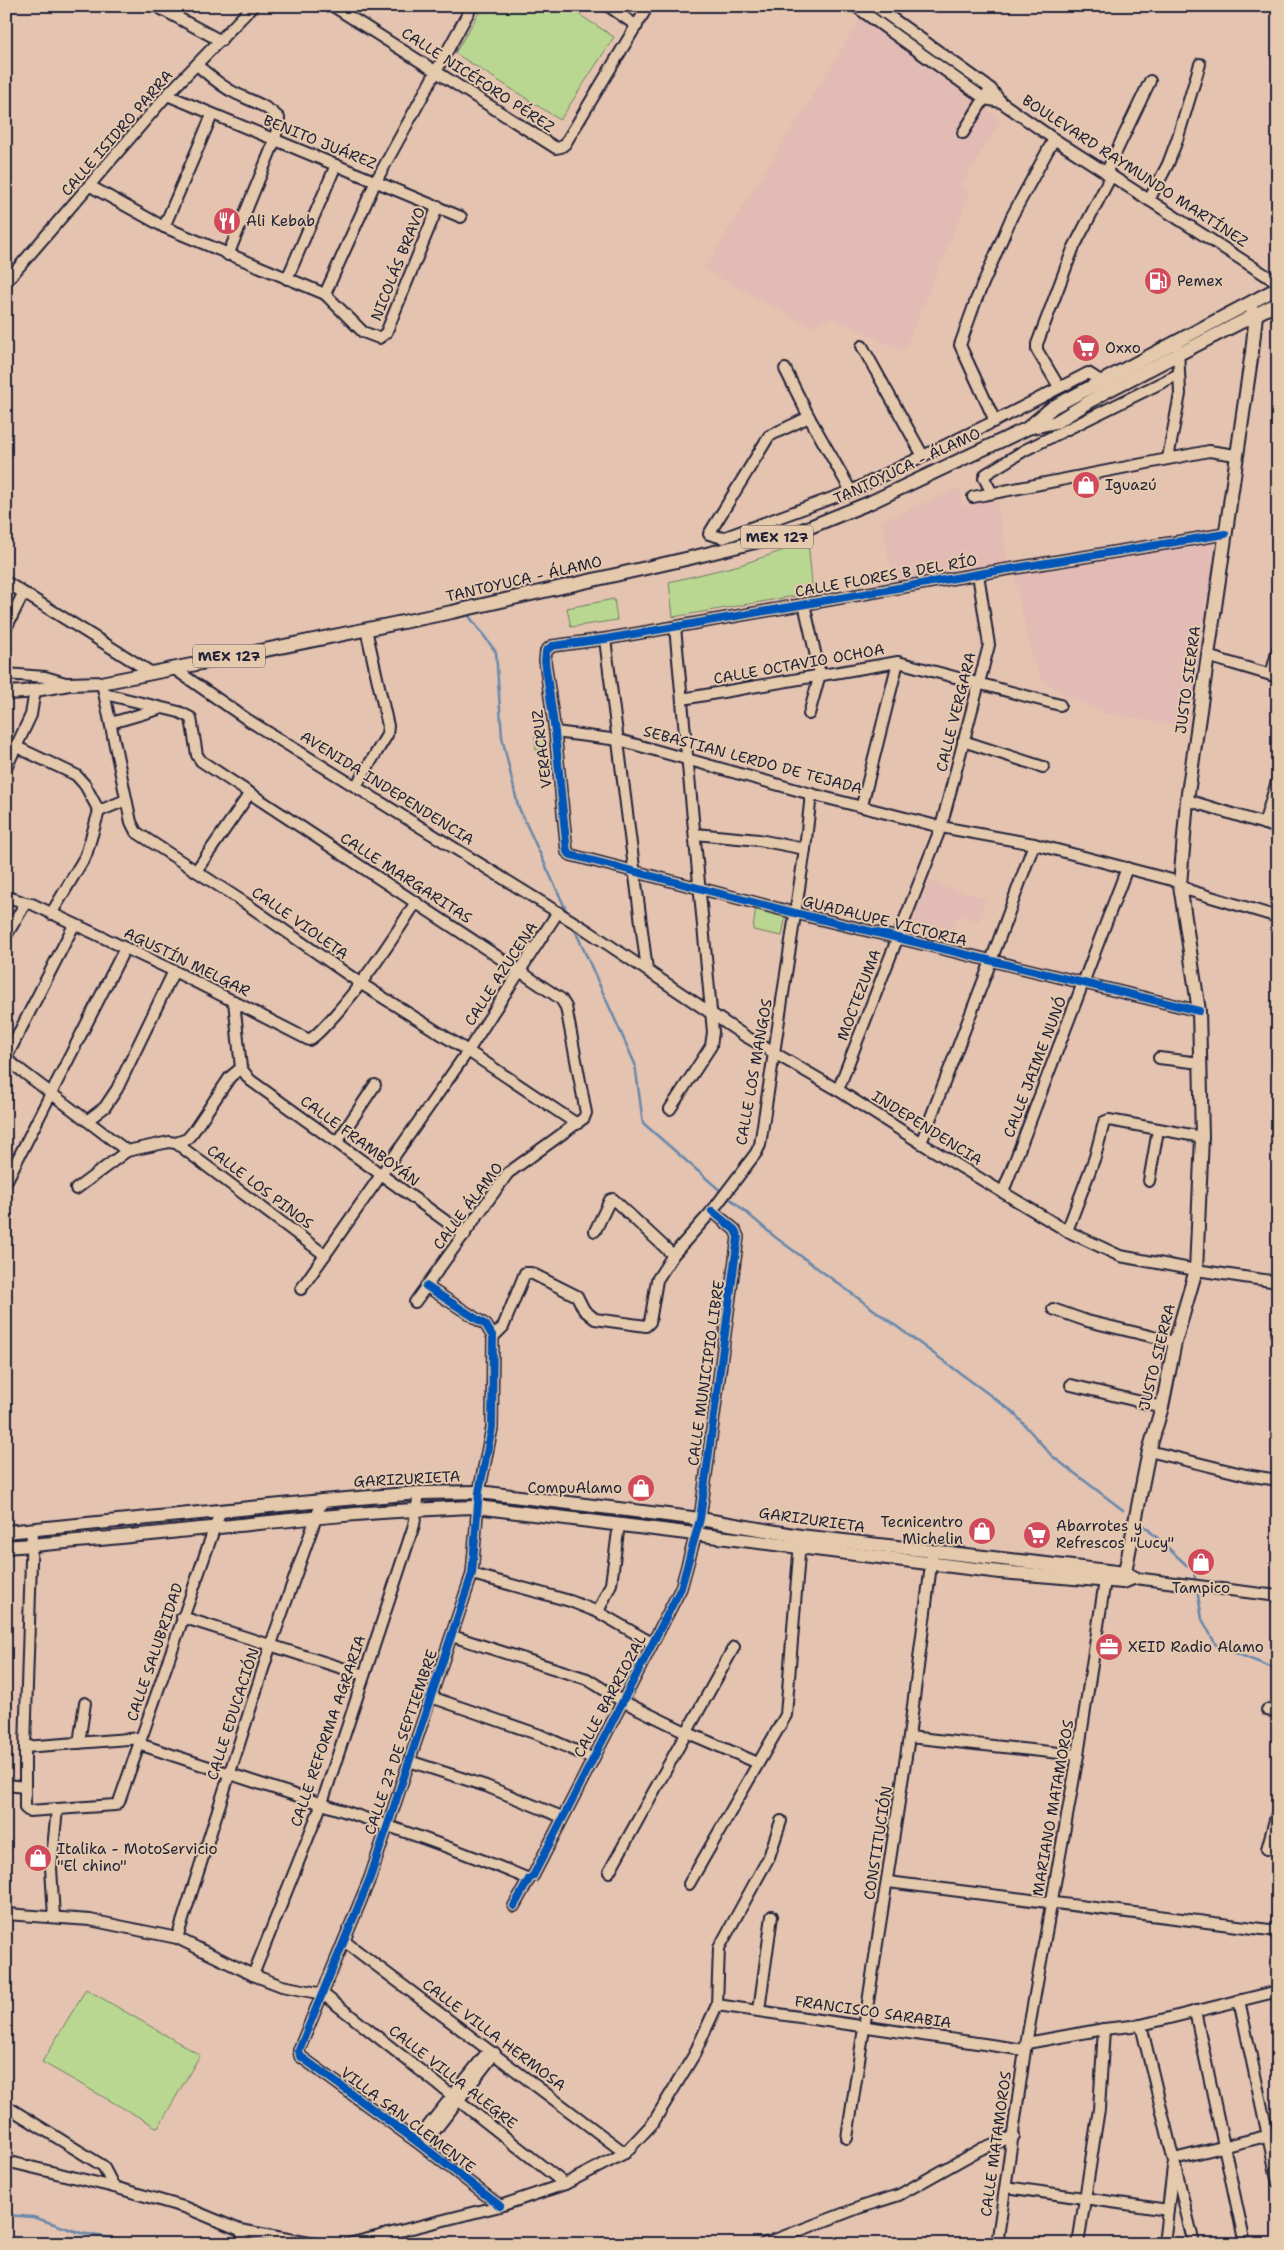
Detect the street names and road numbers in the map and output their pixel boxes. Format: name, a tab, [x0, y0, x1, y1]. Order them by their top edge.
street label: CALLE NICÉFORO PÉREZ	[398, 22, 559, 137]
street label: CALLE ISIDRO PARRA	[57, 66, 178, 200]
street label: BOULEVARD RAYMUNDO MARTÍNEZ	[1018, 89, 1252, 252]
street label: BENITO JUÁREZ	[260, 109, 380, 174]
street label: NICOLÁS BRAVO	[365, 204, 430, 324]
street label: TANTOYUCA - ÁLAMO	[830, 422, 984, 509]
road number: MEX 127	[741, 526, 813, 548]
street label: CALLE FLORES B DEL RÍO	[793, 549, 979, 602]
street label: TANTOYUCA - ÁLAMO	[444, 550, 604, 607]
street label: JUSTO SIERRA	[1171, 625, 1205, 735]
street label: CALLE OCTAVIO OCHOA	[712, 639, 886, 689]
road number: MEX 127	[193, 644, 265, 668]
street label: CALLE VERGARA	[931, 650, 981, 774]
street label: VERACRUZ	[527, 708, 557, 790]
street label: SEBASTIAN LERDO DE TEJADA	[641, 721, 865, 799]
street label: AVENIDA INDEPENDENCIA	[296, 726, 478, 850]
street label: CALLE MARGARITAS	[336, 828, 476, 928]
street label: CALLE VIOLETA	[248, 882, 352, 964]
street label: GUADALUPE VICTORIA	[801, 891, 969, 951]
street label: CALLE AZUCENA	[460, 918, 542, 1030]
street label: AGUSTÍN MELGAR	[121, 922, 254, 1001]
street label: MOCTEZUMA	[832, 946, 886, 1044]
street label: CALLE JAIME NUNÓ	[998, 993, 1071, 1140]
street label: CALLE LOS MANGOS	[731, 997, 777, 1147]
street label: INDEPENDENCIA	[868, 1086, 986, 1170]
street label: CALLE FRAMBOYÁN	[296, 1090, 424, 1191]
street label: CALLE LOS PINOS	[203, 1140, 317, 1234]
street label: CALLE ÁLAMO	[428, 1158, 507, 1254]
street label: CALLE MUNICIPIO LIBRE	[683, 1279, 729, 1467]
street label: JUSTO SIERRA	[1134, 1302, 1180, 1412]
street label: GARIZURIETA	[353, 1466, 461, 1492]
street label: GARIZURIETA	[758, 1503, 867, 1537]
street label: CALLE SALUBRIDAD	[122, 1580, 188, 1724]
street label: CALLE BARRIOZAL	[569, 1631, 651, 1761]
street label: CALLE REFORMA AGRARIA	[286, 1632, 370, 1829]
street label: CALLE EDUCACIÓN	[201, 1645, 264, 1783]
street label: CALLE 27 DE SEPTIEMBRE	[360, 1647, 442, 1837]
street label: MARIANO MATAMOROS	[1028, 1718, 1078, 1898]
street label: CONSTITUCIÓN	[858, 1785, 897, 1901]
street label: CALLE VILLA HERMOSA	[418, 1975, 570, 2096]
street label: FRANCISCO SARABIA	[793, 1991, 953, 2033]
street label: CALLE VILLA ALEGRE	[385, 2020, 521, 2134]
street label: VILLA SAN CLEMENTE	[336, 2063, 480, 2177]
street label: CALLE MATAMOROS	[976, 2070, 1016, 2218]

